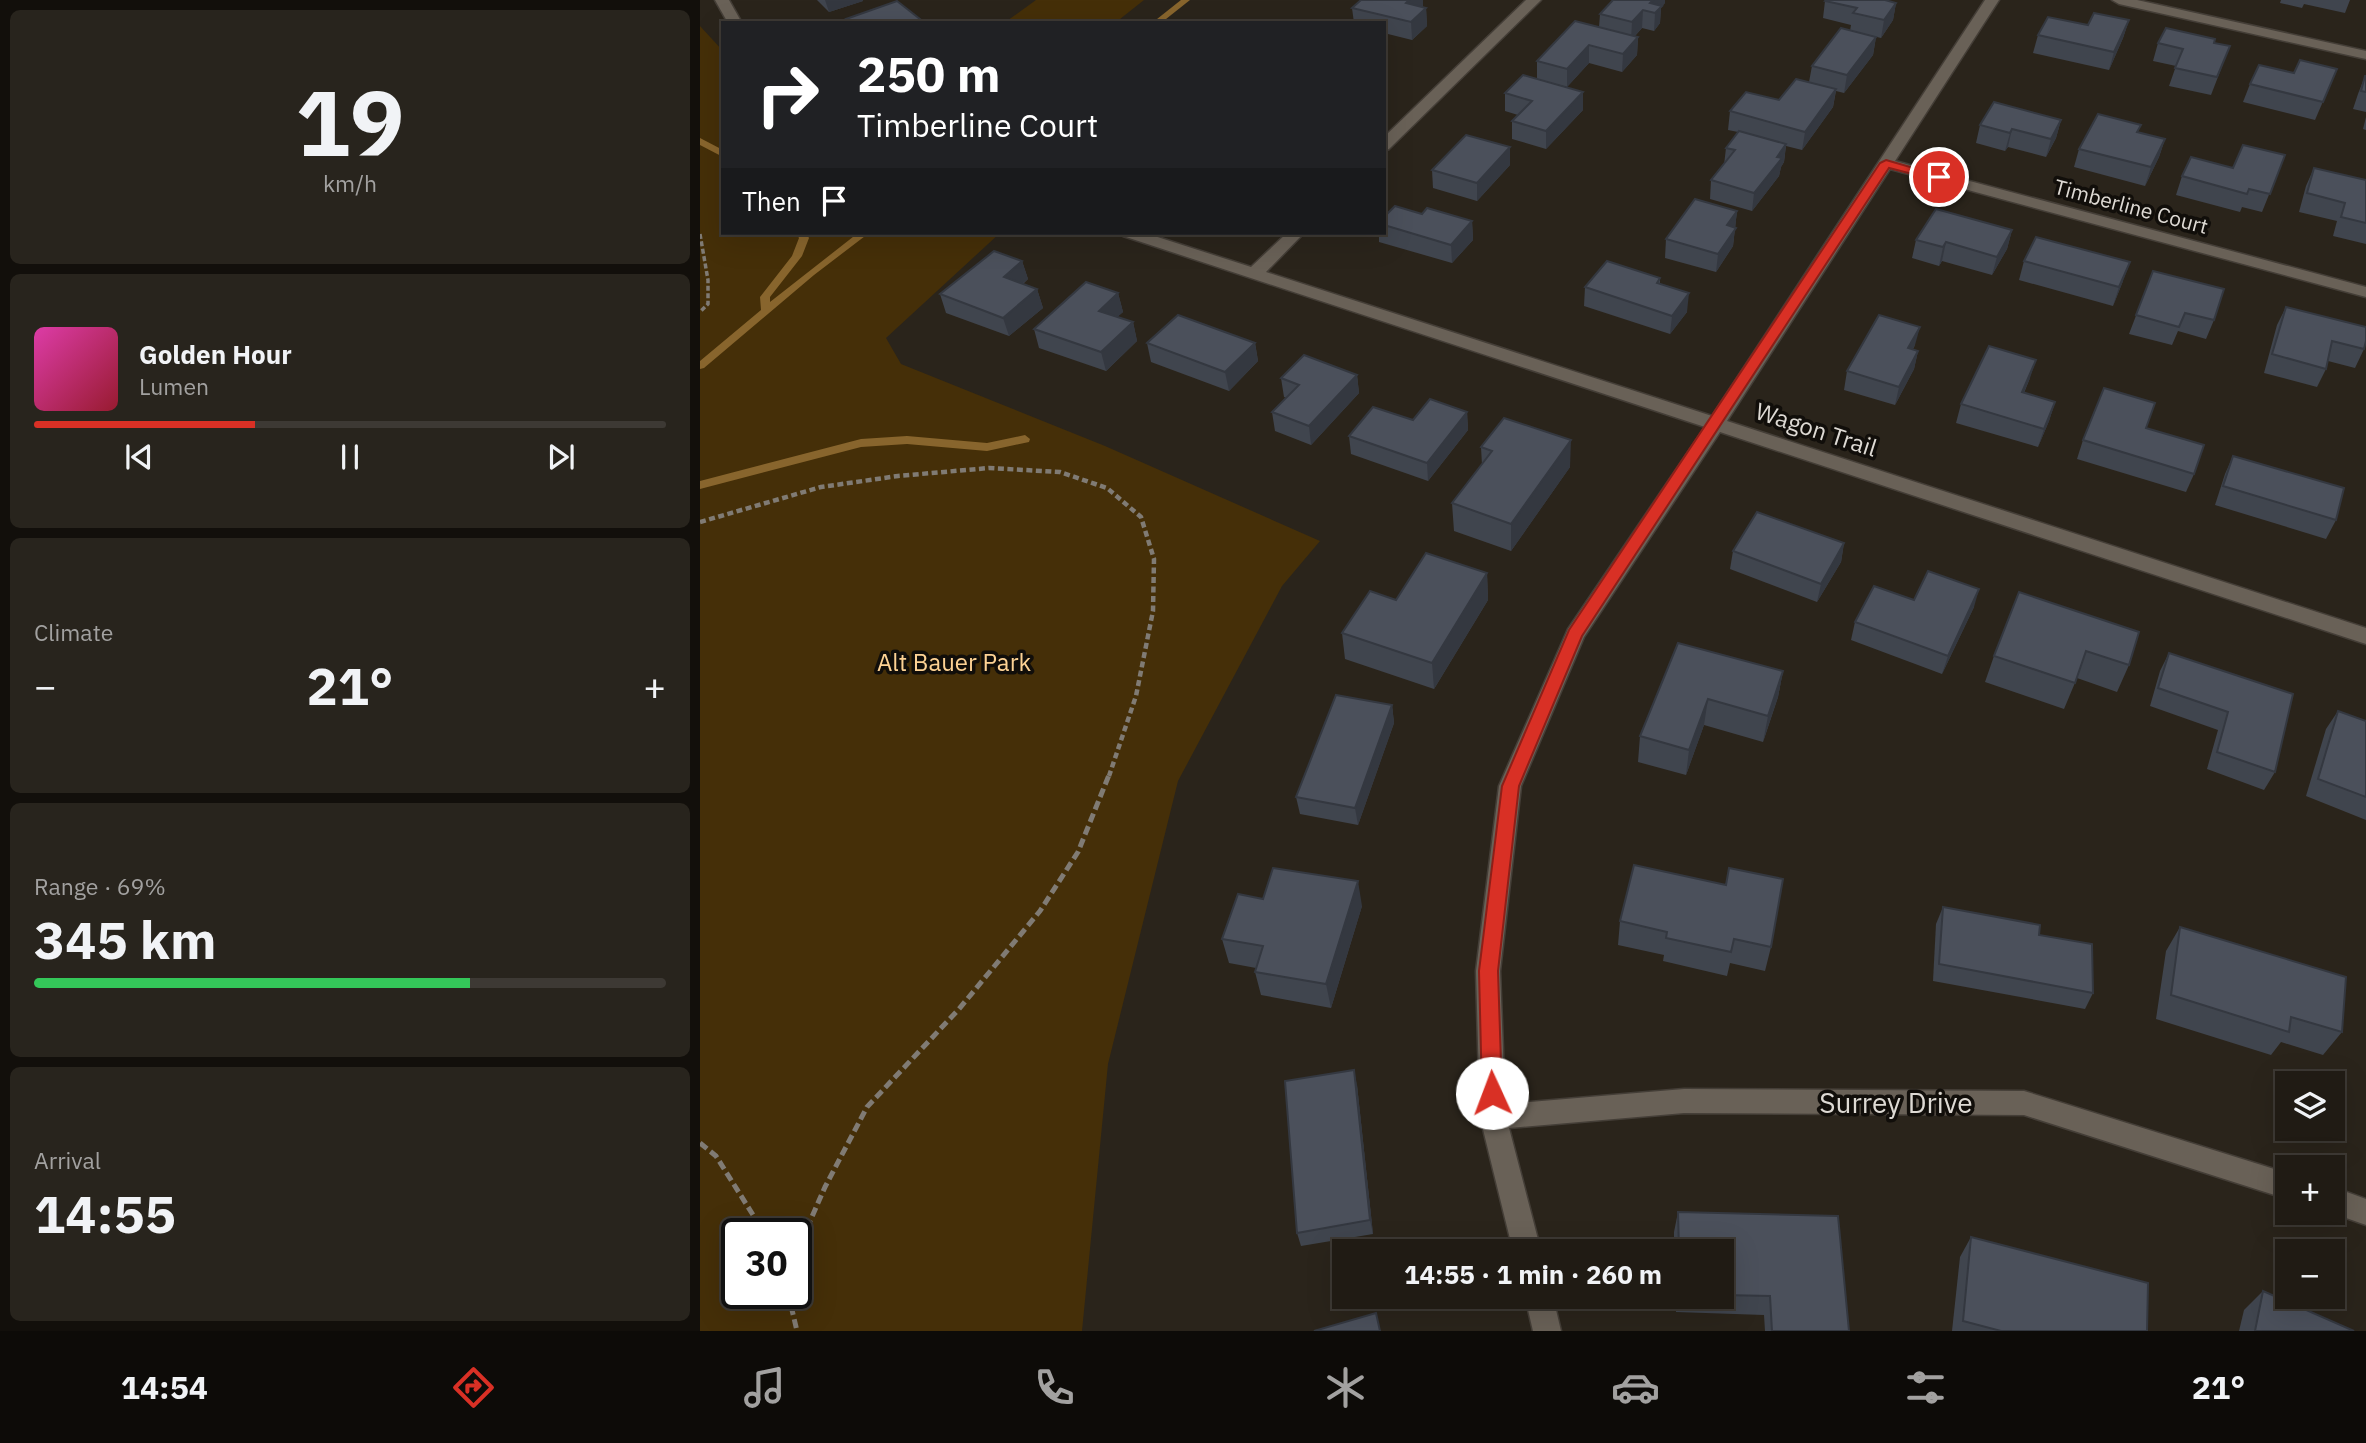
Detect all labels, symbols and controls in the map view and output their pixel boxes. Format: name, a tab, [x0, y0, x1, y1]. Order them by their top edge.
text: 250 m	[857, 42, 1001, 105]
icon: right	[742, 49, 833, 140]
text: 19	[295, 63, 405, 181]
text: Timberline Court	[857, 104, 1098, 146]
pin	[1909, 147, 1969, 207]
icon: arrive	[1920, 158, 1958, 196]
text: km/h	[323, 168, 377, 198]
street label: Timberline Court	[2051, 172, 2211, 240]
icon: arrive	[815, 182, 853, 220]
text: Then	[742, 184, 801, 218]
text: Golden Hour	[139, 337, 292, 371]
text: Lumen	[139, 371, 209, 401]
street label: Wagon Trail	[1751, 394, 1881, 464]
icon: previous	[120, 438, 158, 476]
icon: pause	[331, 438, 369, 476]
icon: next	[542, 438, 580, 476]
text: Climate	[34, 617, 113, 647]
park label: Alt Bauer Park	[877, 646, 1031, 678]
text: 21°	[307, 652, 393, 719]
text: −	[34, 661, 57, 710]
text: +	[643, 661, 666, 710]
text: Range · 69%	[34, 871, 166, 901]
text: 345 km	[34, 906, 216, 973]
position arrow	[1455, 1056, 1529, 1130]
map controls	[2275, 1071, 2345, 1309]
button: layers	[2275, 1071, 2345, 1141]
street label: Surrey Drive	[1819, 1084, 1973, 1121]
text: Arrival	[34, 1145, 101, 1175]
button: +	[2275, 1155, 2345, 1225]
text: 14:55	[34, 1180, 176, 1247]
speed limit sign: 30	[721, 1218, 812, 1309]
button: −	[2275, 1239, 2345, 1309]
text: 14:55 · 1 min · 260 m	[1404, 1257, 1662, 1291]
icon: directions	[449, 1363, 498, 1412]
icon: music	[740, 1363, 789, 1412]
icon: phone	[1030, 1363, 1079, 1412]
icon: climate	[1321, 1363, 1370, 1412]
icon: car	[1611, 1363, 1660, 1412]
icon: filters	[1901, 1363, 1950, 1412]
text: 14:54	[121, 1366, 208, 1408]
text: 21°	[2192, 1366, 2245, 1408]

